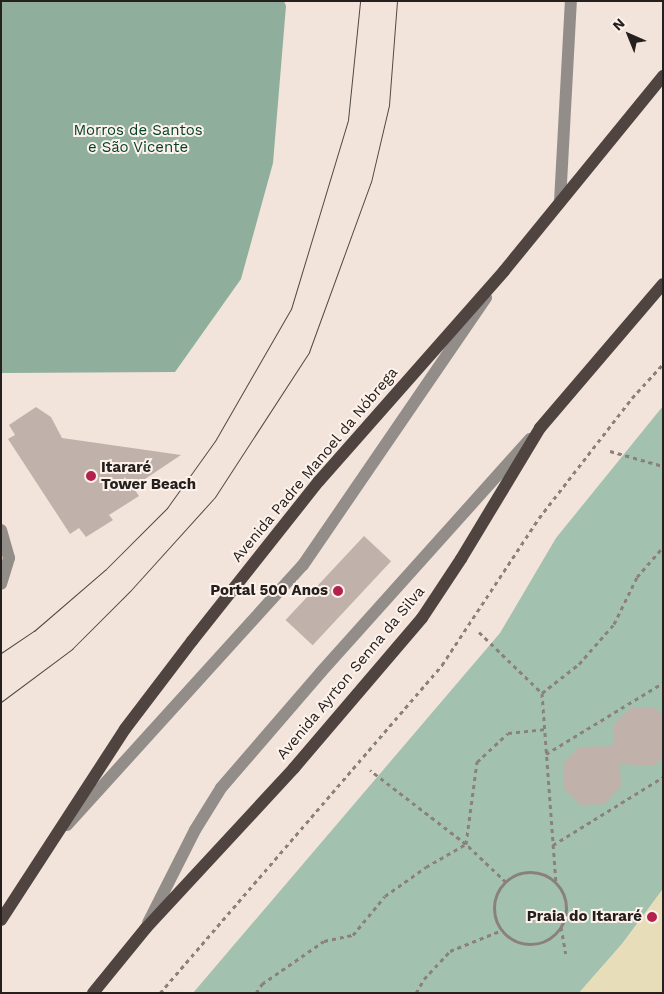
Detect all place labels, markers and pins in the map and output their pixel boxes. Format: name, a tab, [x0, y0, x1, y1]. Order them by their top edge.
place label: Itararé Tower Beach	[101, 458, 196, 493]
marker: Itararé Tower Beach	[85, 470, 97, 482]
place label: Portal 500 Anos	[210, 582, 328, 600]
marker: Portal 500 Anos	[332, 585, 344, 597]
place label: Praia do Itararé	[527, 908, 642, 926]
marker: Praia do Itararé	[646, 911, 658, 923]

